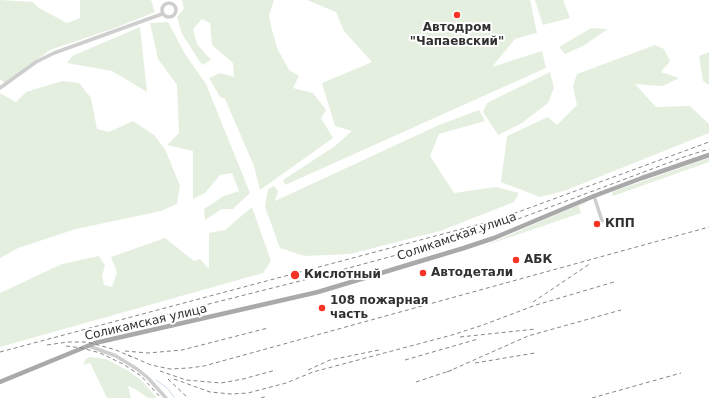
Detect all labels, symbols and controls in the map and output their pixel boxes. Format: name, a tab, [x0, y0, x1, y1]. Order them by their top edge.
marker: Автодром "Чапаевский"	[452, 10, 462, 20]
place label: Автодром "Чапаевский"	[410, 21, 504, 49]
street label: Соликамская улица	[395, 210, 519, 264]
place label: КПП	[605, 217, 635, 231]
marker: КПП	[592, 219, 602, 229]
place label: АБК	[524, 253, 552, 267]
marker: АБК	[511, 255, 521, 265]
place label: Автодетали	[431, 266, 513, 280]
place label: Кислотный	[304, 268, 381, 282]
marker: Автодетали	[418, 268, 428, 278]
marker: Кислотный	[289, 269, 301, 281]
place label: 108 пожарная часть	[330, 294, 428, 322]
street label: Соликамская улица	[83, 302, 209, 344]
marker: 108 пожарная часть	[317, 303, 327, 313]

